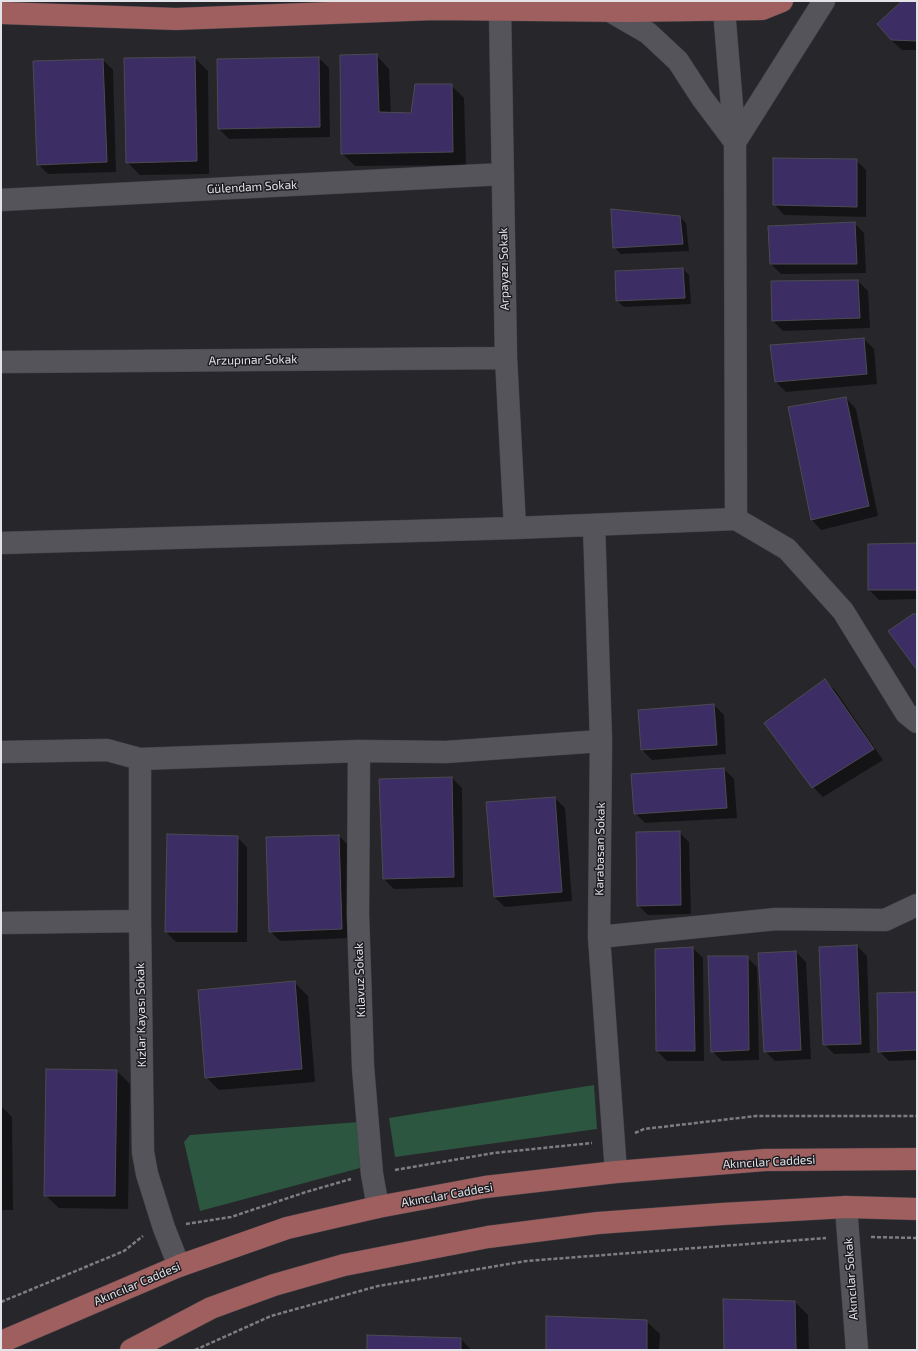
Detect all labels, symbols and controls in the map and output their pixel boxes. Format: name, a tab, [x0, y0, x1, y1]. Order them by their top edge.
street label: Gülendam Sokak	[207, 177, 297, 197]
street label: Arpayazı Sokak	[496, 227, 512, 311]
street label: Arzupınar Sokak	[209, 352, 297, 368]
street label: Karabasan Sokak	[592, 802, 608, 896]
street label: Kılavuz Sokak	[352, 942, 368, 1018]
street label: Kızlar Kayası Sokak	[133, 963, 149, 1067]
street label: Akıncılar Caddesi	[722, 1152, 816, 1172]
street label: Akıncılar Caddesi	[400, 1180, 494, 1210]
street label: Akıncılar Sokak	[841, 1237, 861, 1321]
street label: Akıncılar Caddesi	[92, 1259, 182, 1309]

